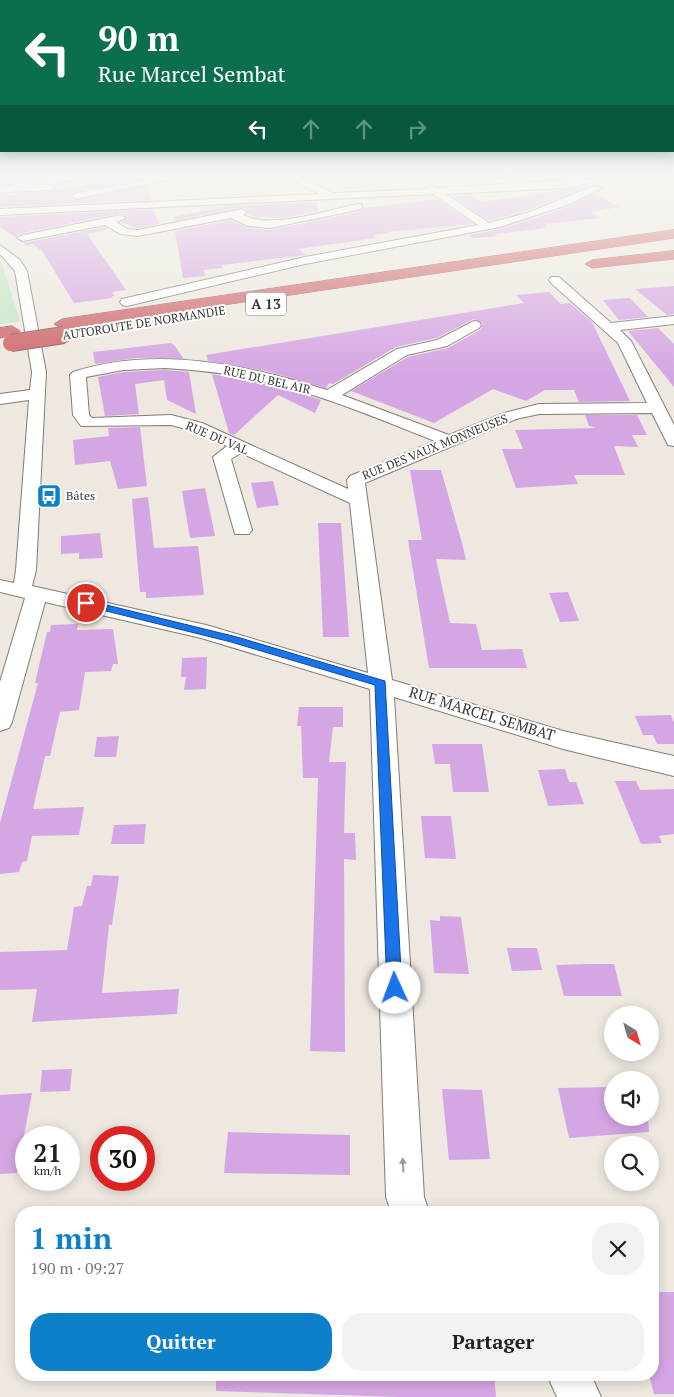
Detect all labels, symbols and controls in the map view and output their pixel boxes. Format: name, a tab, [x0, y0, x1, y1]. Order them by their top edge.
text: 90 m	[98, 15, 179, 61]
icon: left	[15, 20, 80, 85]
text: Rue Marcel Sembat	[98, 59, 286, 88]
icon: left	[244, 115, 272, 143]
icon: ahead	[297, 115, 325, 143]
icon: ahead	[350, 115, 378, 143]
icon: right	[403, 115, 431, 143]
road number: A 13	[246, 292, 286, 316]
street label: AUTOROUTE DE NORMANDIE	[61, 302, 226, 343]
street label: RUE DU BEL AIR	[222, 362, 312, 397]
street label: RUE DES VAUX MONNEUSES	[360, 410, 510, 483]
street label: RUE DU VAL	[184, 418, 251, 458]
bus stop icon: Bâtes	[36, 483, 62, 509]
place label: Bâtes	[66, 488, 95, 503]
pin	[65, 582, 107, 624]
icon: arrive	[72, 589, 100, 617]
street label: RUE MARCEL SEMBAT	[407, 681, 558, 745]
position arrow	[368, 961, 420, 1013]
north arrow	[604, 1006, 659, 1061]
map controls	[604, 1006, 659, 1191]
button: sound	[604, 1071, 659, 1126]
speed limit sign: 30	[90, 1126, 155, 1191]
text: 21	[33, 1136, 62, 1169]
button: search	[604, 1136, 659, 1191]
one-way arrow	[399, 1156, 407, 1172]
text: km/h	[34, 1163, 61, 1178]
text: 1 min	[30, 1218, 112, 1258]
button: close	[592, 1223, 644, 1275]
text: 190 m · 09:27	[30, 1257, 124, 1279]
button: Quitter	[30, 1313, 332, 1371]
button: Partager	[342, 1313, 644, 1371]

